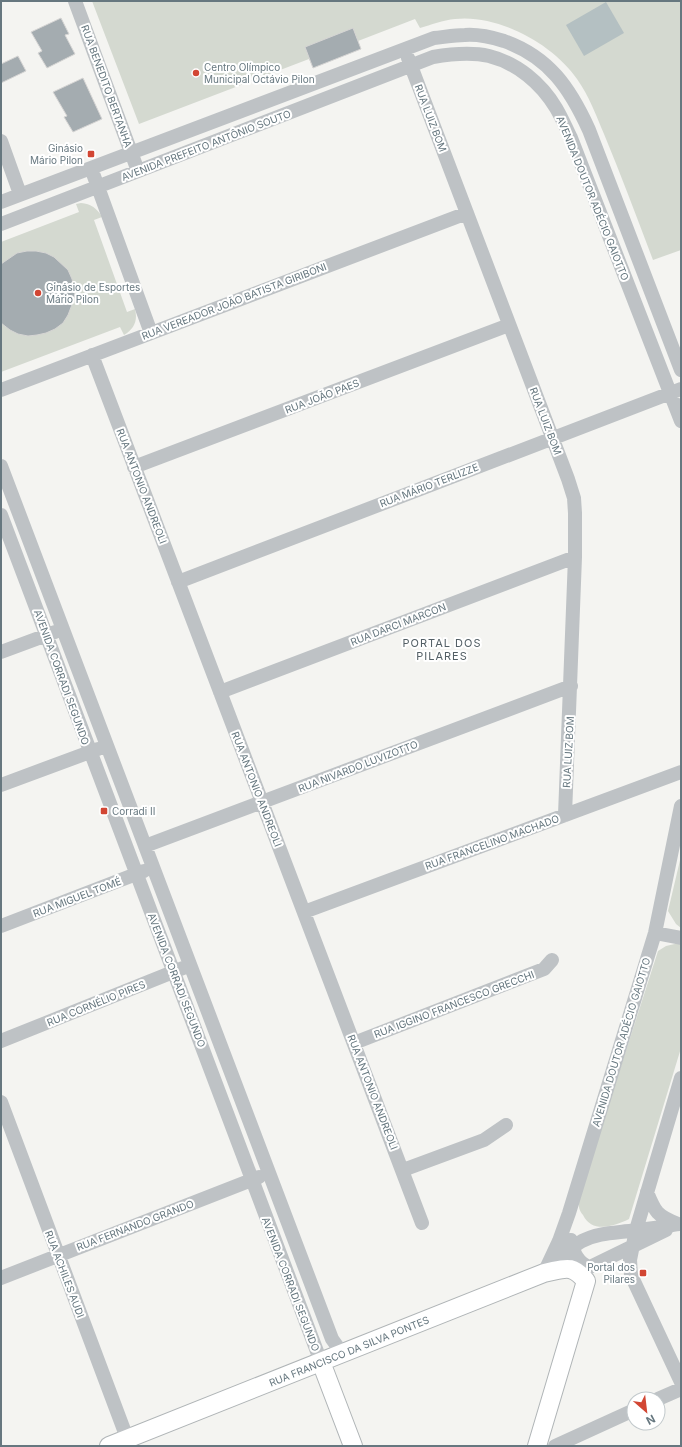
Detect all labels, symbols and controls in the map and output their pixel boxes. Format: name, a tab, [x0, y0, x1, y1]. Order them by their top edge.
street label: RUA BENEDITO BERTANHA	[79, 23, 135, 149]
place label: Centro Olímpico Municipal Octávio Pilon	[204, 61, 315, 85]
marker: Centro Olímpico Municipal Octávio Pilon	[191, 68, 201, 78]
street label: RUA LUIZ BOM	[413, 82, 449, 154]
street label: AVENIDA PREFEITO ANTÔNIO SOUTO	[120, 107, 293, 183]
street label: AVENIDA DOUTOR ADÉCIO GAIOTTO	[554, 114, 633, 282]
place label: Ginásio Mário Pilon	[30, 142, 83, 166]
marker: Ginásio Mário Pilon	[86, 149, 96, 159]
street label: RUA VEREADOR JOÃO BATISTA GIRIBONI	[140, 259, 328, 342]
place label: Ginásio de Esportes Mário Pilon	[46, 281, 140, 305]
marker: Ginásio de Esportes Mário Pilon	[33, 288, 43, 298]
street label: RUA JOÃO PAES	[283, 375, 361, 416]
street label: RUA LUIZ BOM	[528, 385, 564, 457]
street label: RUA ANTONIO ANDREOLI	[114, 427, 170, 545]
street label: RUA MÁRIO TERLIZZE	[378, 460, 480, 509]
street label: RUA DARCI MARCON	[349, 600, 447, 648]
street label: AVENIDA CORRADI SEGUNDO	[32, 608, 92, 747]
district label: PORTAL DOS PILARES	[403, 636, 482, 663]
street label: RUA LUIZ BOM	[560, 716, 576, 788]
street label: RUA ANTONIO ANDREOLI	[229, 730, 285, 848]
street label: RUA NIVARDO LUVIZOTTO	[297, 738, 420, 794]
place label: Corradi II	[112, 805, 155, 817]
marker: Corradi II	[99, 806, 109, 816]
street label: RUA FRANCELINO MACHADO	[423, 812, 561, 872]
street label: RUA MIGUEL TOMÉ	[31, 874, 123, 919]
street label: AVENIDA CORRADI SEGUNDO	[146, 911, 208, 1049]
street label: AVENIDA DOUTOR ADÉCIO GAIOTTO	[589, 955, 653, 1128]
street label: RUA IGGINO FRANCESCO GRECCHI	[372, 968, 536, 1040]
street label: RUA CORNÉLIO PIRES	[45, 977, 147, 1028]
street label: RUA ANTONIO ANDREOLI	[345, 1033, 401, 1151]
street label: RUA FERNANDO GRANDO	[75, 1197, 196, 1253]
street label: AVENIDA CORRADI SEGUNDO	[260, 1215, 322, 1353]
street label: RUA ACHILES AUDI	[43, 1229, 87, 1319]
place label: Portal dos Pilares	[587, 1261, 635, 1285]
marker: Portal dos Pilares	[638, 1268, 648, 1278]
street label: RUA FRANCISCO DA SILVA PONTES	[267, 1313, 431, 1389]
north arrow	[626, 1391, 666, 1431]
text: N	[644, 1412, 658, 1428]

